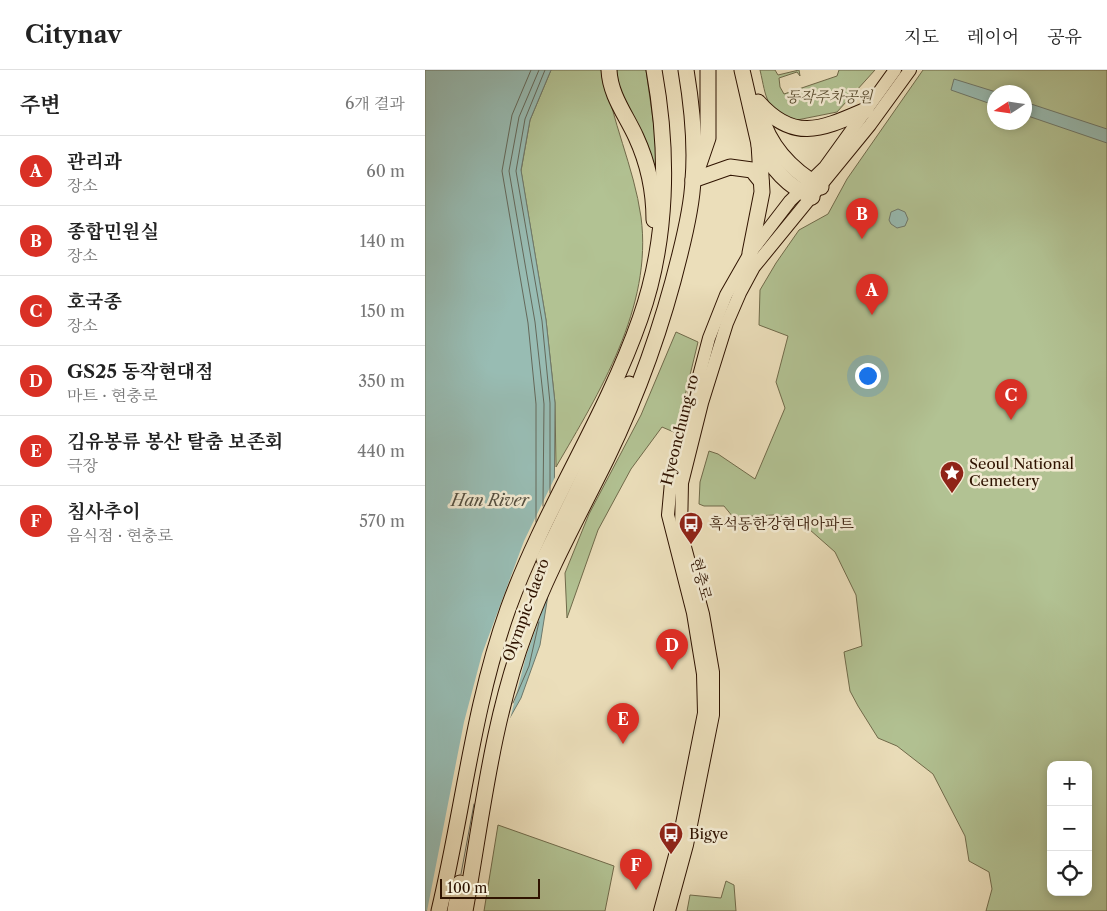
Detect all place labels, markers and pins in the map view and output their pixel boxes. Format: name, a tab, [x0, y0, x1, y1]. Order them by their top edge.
pin: B	[846, 198, 878, 239]
pin: A	[856, 274, 888, 315]
pin: C	[995, 379, 1027, 420]
place label: Seoul National Cemetery	[969, 454, 1075, 490]
place icon: Seoul National Cemetery	[939, 460, 965, 494]
bus stop icon: 흑석동한강현대아파트	[678, 511, 704, 545]
place label: 흑석동한강현대아파트	[709, 514, 854, 533]
pin: D	[656, 629, 688, 670]
pin: E	[607, 703, 639, 744]
bus stop icon: Bigye	[658, 821, 684, 855]
place label: Bigye	[689, 824, 728, 843]
pin: F	[620, 849, 652, 890]

